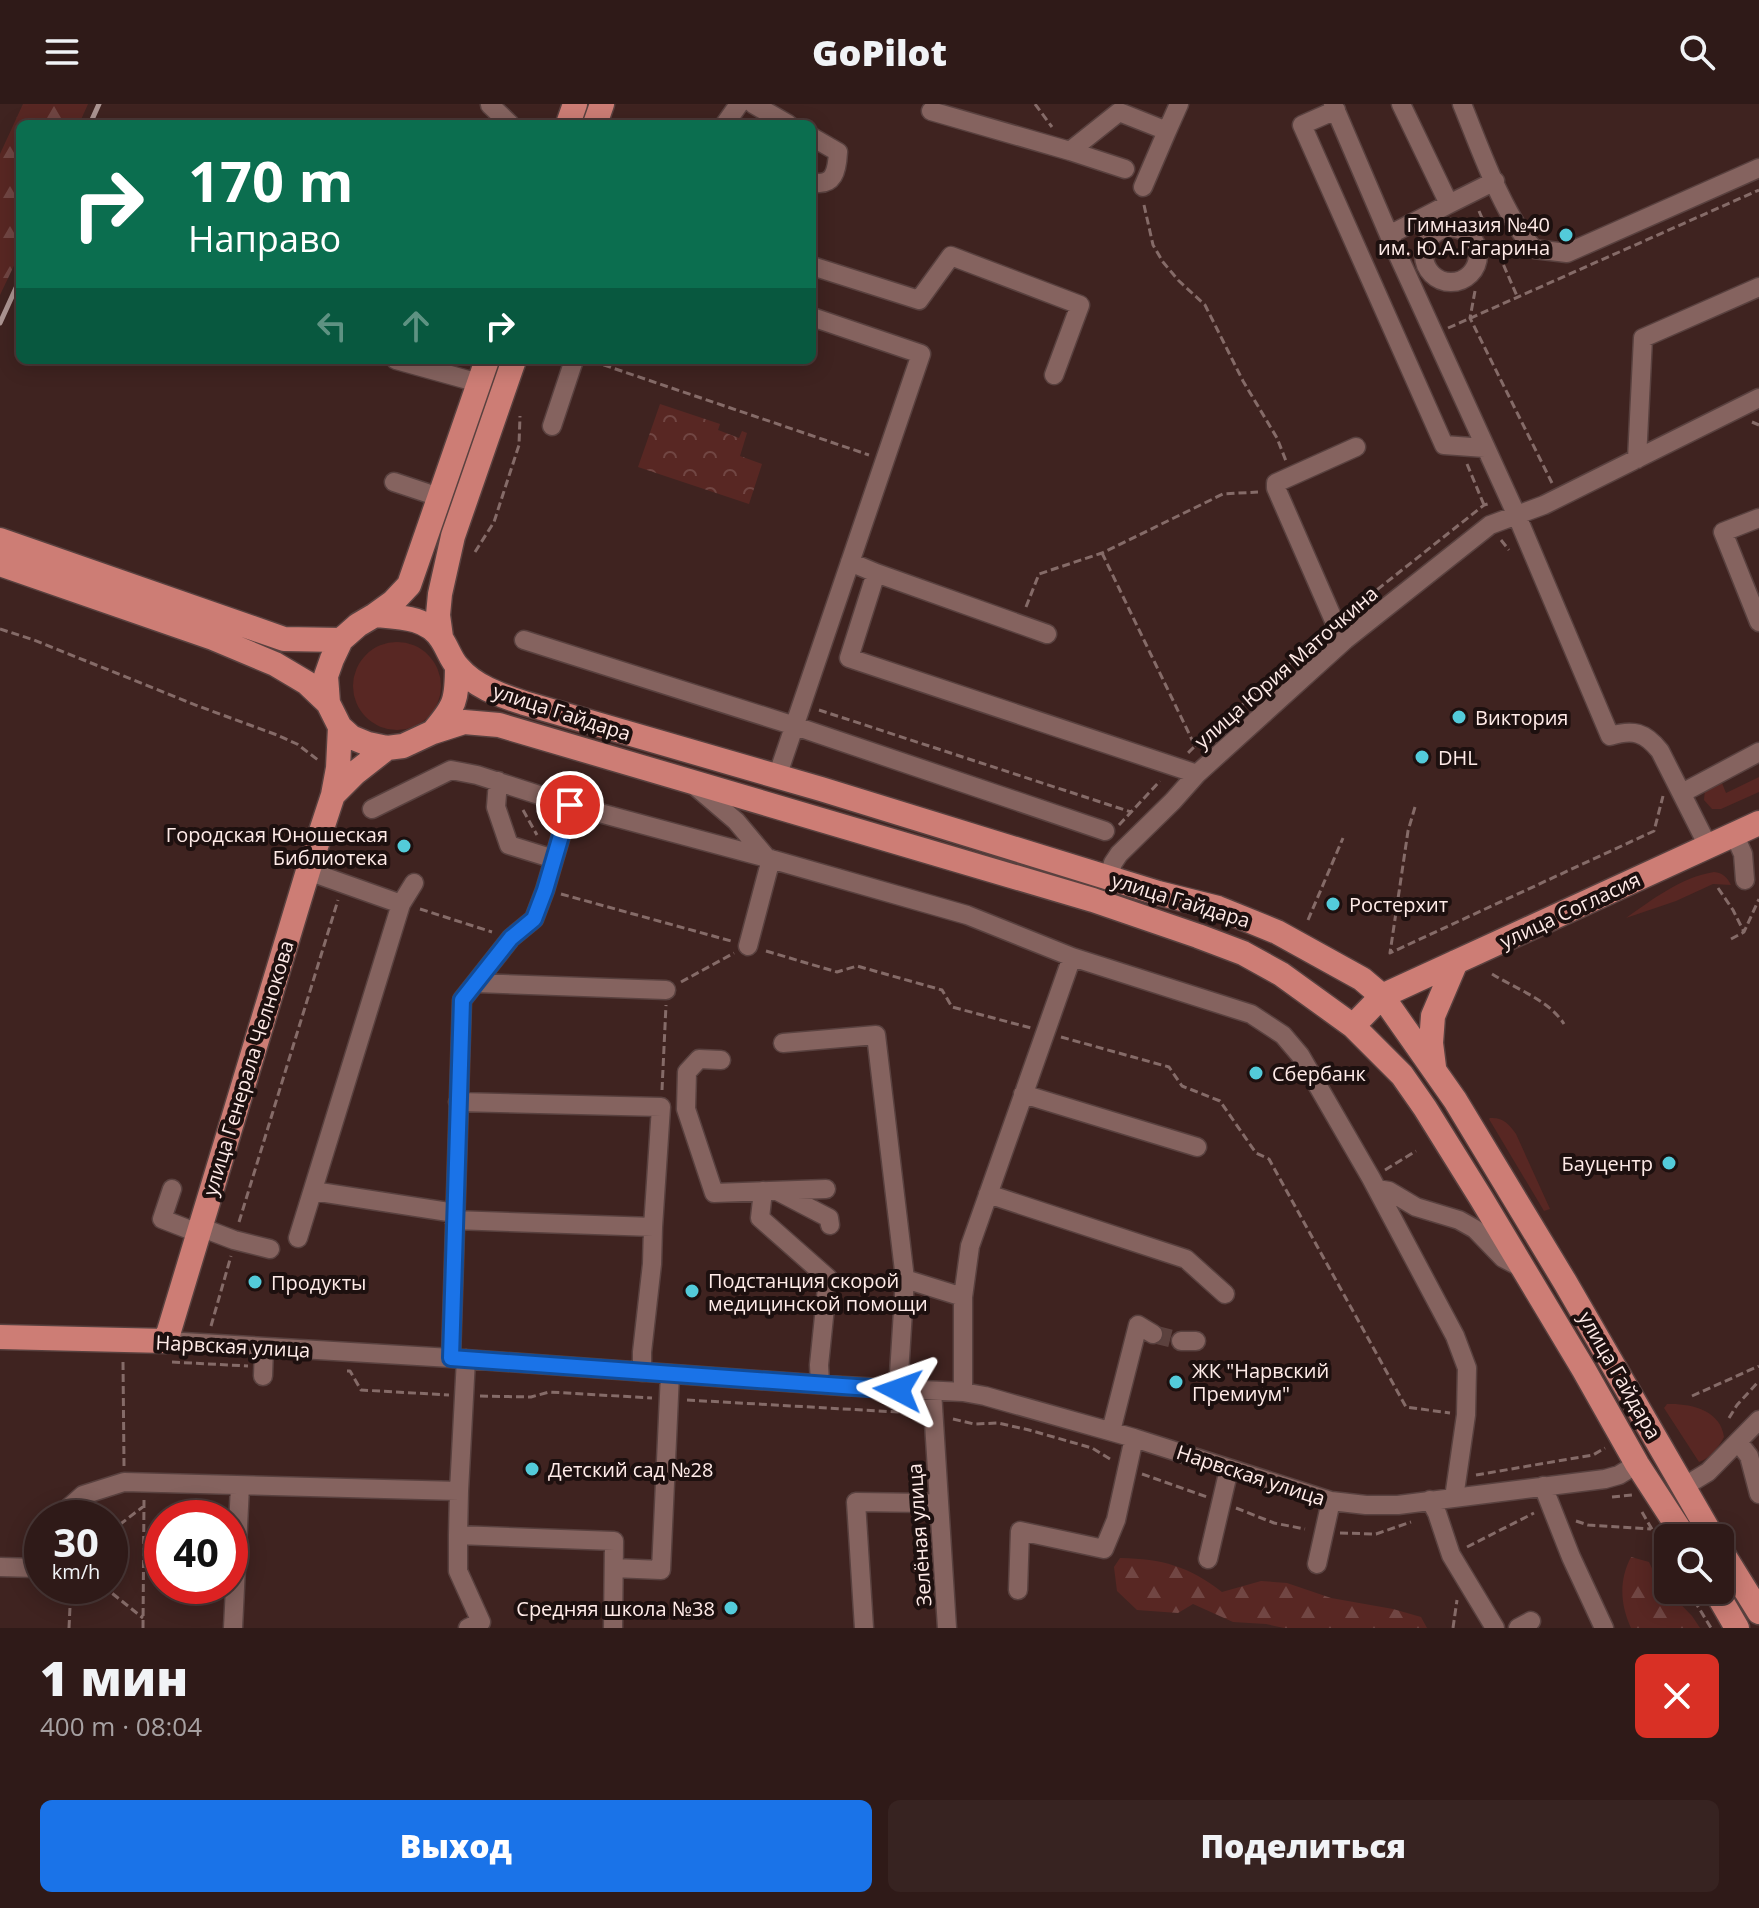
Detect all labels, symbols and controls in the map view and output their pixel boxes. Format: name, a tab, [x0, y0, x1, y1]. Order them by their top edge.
text: GoPilot	[812, 28, 947, 77]
icon: menu	[40, 30, 84, 74]
icon: search	[1675, 30, 1719, 74]
text: 170 m	[188, 142, 354, 218]
icon: right	[56, 152, 160, 256]
place label: Гимназия №40 им. Ю.А.Гагарина	[1378, 211, 1550, 261]
text: Направо	[188, 214, 341, 263]
marker: Гимназия №40 им. Ю.А.Гагарина	[1557, 226, 1575, 244]
icon: left	[310, 304, 354, 348]
icon: ahead	[394, 304, 438, 348]
icon: right	[478, 304, 522, 348]
street label: улица Юрия Маточкина	[1189, 580, 1383, 754]
street label: улица Гайдара	[490, 677, 634, 747]
place label: Виктория	[1475, 704, 1568, 731]
marker: Виктория	[1450, 708, 1468, 726]
place label: DHL	[1438, 744, 1478, 771]
marker: DHL	[1413, 748, 1431, 766]
pin	[536, 771, 604, 839]
icon: arrive	[548, 783, 592, 827]
place label: Городская Юношеская Библиотека	[166, 821, 388, 871]
marker: Городская Юношеская Библиотека	[395, 837, 413, 855]
street label: улица Гайдара	[1109, 866, 1253, 934]
street label: улица Согласия	[1495, 866, 1645, 954]
place label: Ростерхит	[1349, 891, 1448, 918]
marker: Ростерхит	[1324, 895, 1342, 913]
street label: улица Генерала Челнокова	[196, 937, 300, 1199]
place label: Сбербанк	[1272, 1060, 1367, 1087]
marker: Сбербанк	[1247, 1064, 1265, 1082]
place label: Бауцентр	[1562, 1150, 1653, 1177]
marker: Бауцентр	[1660, 1154, 1678, 1172]
place label: Подстанция скорой медицинской помощи	[708, 1267, 928, 1317]
place label: Продукты	[271, 1269, 366, 1296]
marker: Продукты	[246, 1273, 264, 1291]
marker: Подстанция скорой медицинской помощи	[683, 1282, 701, 1300]
street label: улица Гайдара	[1573, 1306, 1667, 1444]
street label: Нарвская улица	[155, 1328, 311, 1364]
position arrow	[856, 1348, 940, 1432]
place label: ЖК "Нарвский Премиум"	[1192, 1357, 1329, 1407]
marker: ЖК "Нарвский Премиум"	[1167, 1373, 1185, 1391]
street label: Нарвская улица	[1173, 1438, 1329, 1512]
place label: Детский сад №28	[548, 1456, 714, 1483]
marker: Детский сад №28	[523, 1460, 541, 1478]
street label: Зелёная улица	[901, 1463, 937, 1607]
speed limit sign: 40	[144, 1500, 248, 1604]
text: 30	[53, 1514, 99, 1569]
map controls	[1654, 1524, 1734, 1604]
button: search	[1654, 1524, 1734, 1604]
text: km/h	[52, 1558, 100, 1585]
place label: Средняя школа №38	[516, 1595, 715, 1622]
marker: Средняя школа №38	[722, 1599, 740, 1617]
text: 1 мин	[40, 1645, 188, 1710]
button: close	[1635, 1654, 1719, 1738]
text: 400 m · 08:04	[40, 1708, 202, 1744]
button: Выход	[40, 1800, 872, 1892]
button: Поделиться	[888, 1800, 1719, 1892]

